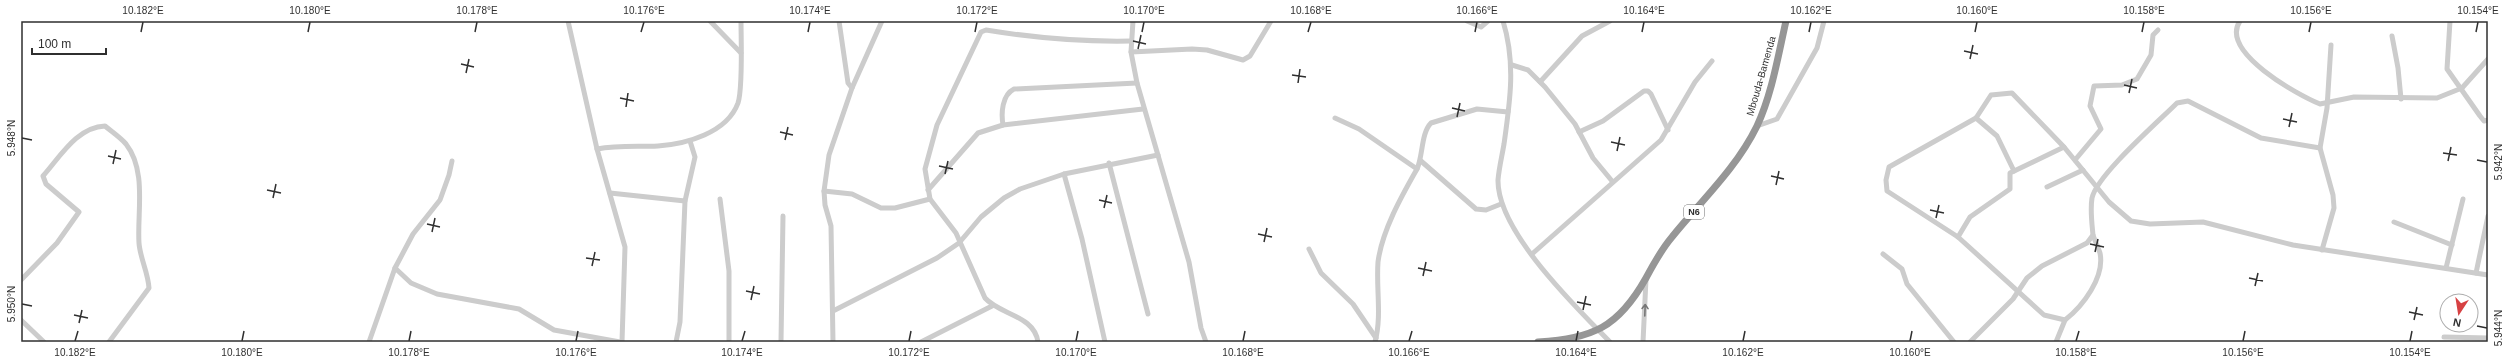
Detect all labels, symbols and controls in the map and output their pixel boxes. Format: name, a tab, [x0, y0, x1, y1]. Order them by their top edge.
text: 10.182°E	[122, 5, 164, 16]
text: 10.180°E	[289, 5, 331, 16]
text: 10.178°E	[456, 5, 498, 16]
text: 10.176°E	[623, 5, 665, 16]
text: 10.174°E	[789, 5, 831, 16]
text: 10.172°E	[956, 5, 998, 16]
text: 10.170°E	[1123, 5, 1165, 16]
text: 10.168°E	[1290, 5, 1332, 16]
text: 10.166°E	[1456, 5, 1498, 16]
text: 10.164°E	[1623, 5, 1665, 16]
text: 10.162°E	[1790, 5, 1832, 16]
text: 10.160°E	[1956, 5, 1998, 16]
text: 10.158°E	[2123, 5, 2165, 16]
text: 10.156°E	[2290, 5, 2332, 16]
text: 10.154°E	[2457, 5, 2499, 16]
scale bar	[32, 30, 106, 56]
street label: Mbouda-Bamenda	[1744, 35, 1778, 117]
text: 100 m	[38, 37, 71, 51]
text: 5.948°N	[6, 120, 17, 156]
text: 5.942°N	[2493, 144, 2504, 180]
road number: N6	[1684, 205, 1704, 219]
text: 5.950°N	[6, 286, 17, 322]
north arrow	[2439, 293, 2479, 333]
one-way arrow	[1641, 304, 1648, 317]
text: 5.944°N	[2493, 310, 2504, 346]
text: N	[2452, 316, 2462, 329]
text: 10.182°E	[54, 347, 96, 358]
text: 10.180°E	[221, 347, 263, 358]
text: 10.178°E	[388, 347, 430, 358]
text: 10.176°E	[555, 347, 597, 358]
text: 10.174°E	[721, 347, 763, 358]
text: 10.172°E	[888, 347, 930, 358]
text: 10.170°E	[1055, 347, 1097, 358]
text: 10.168°E	[1222, 347, 1264, 358]
text: 10.166°E	[1388, 347, 1430, 358]
text: 10.164°E	[1555, 347, 1597, 358]
text: 10.162°E	[1722, 347, 1764, 358]
text: 10.160°E	[1889, 347, 1931, 358]
text: 10.158°E	[2055, 347, 2097, 358]
text: 10.156°E	[2222, 347, 2264, 358]
text: 10.154°E	[2389, 347, 2431, 358]

